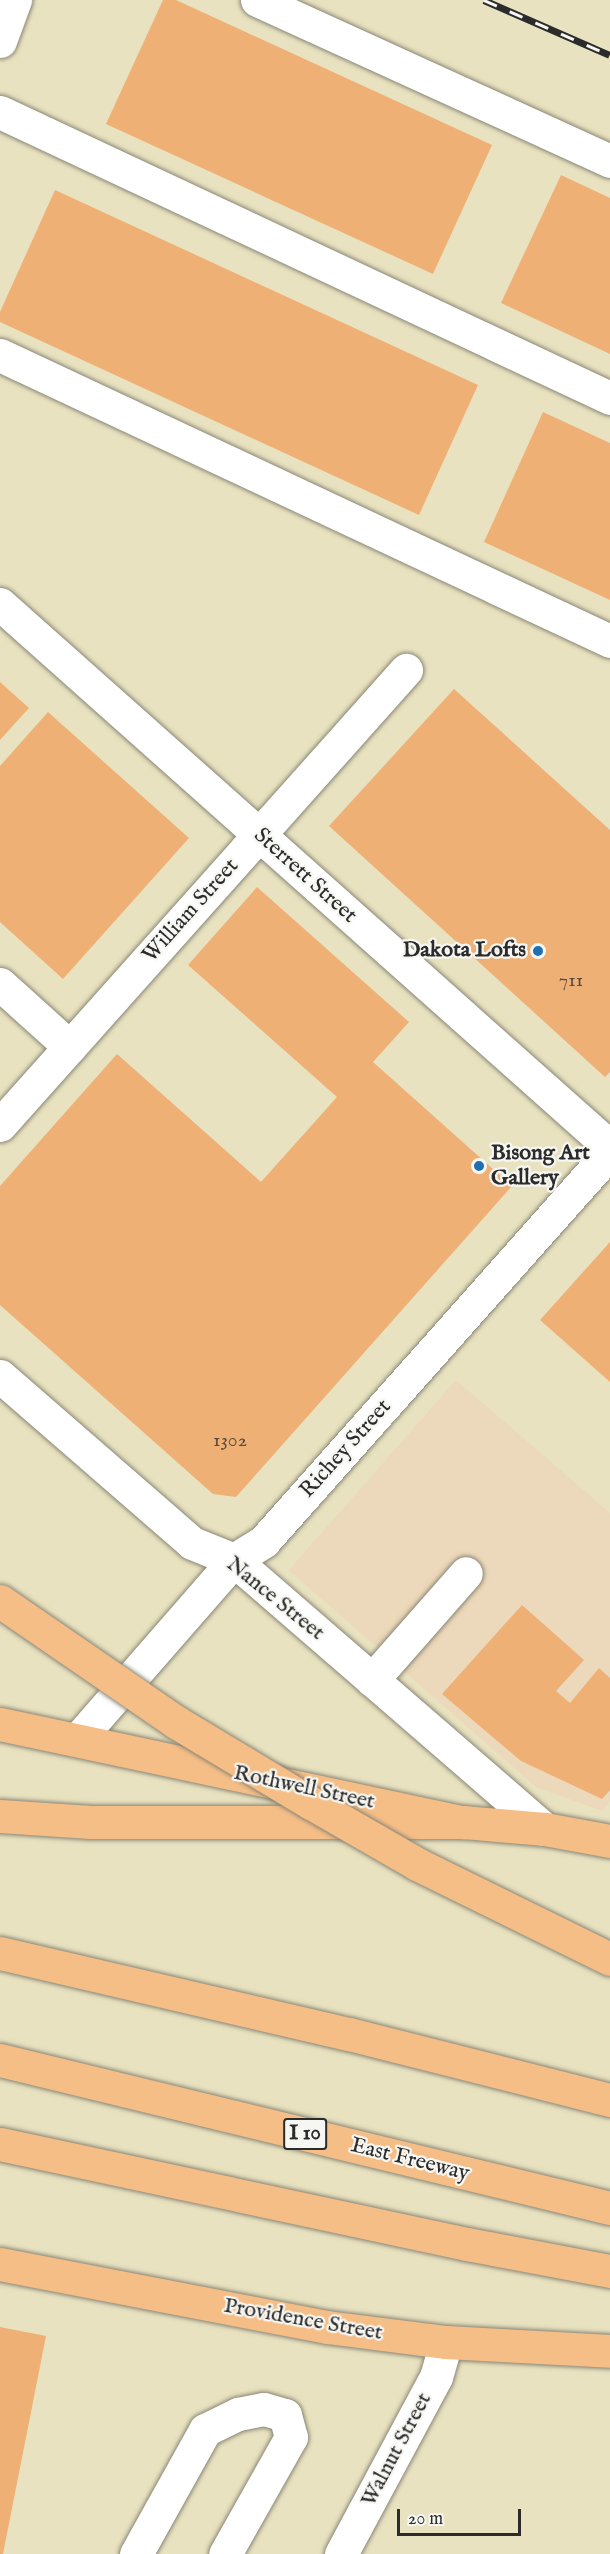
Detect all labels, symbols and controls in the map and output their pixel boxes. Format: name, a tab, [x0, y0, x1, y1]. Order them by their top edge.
street label: Sterrett Street	[248, 823, 362, 929]
street label: William Street	[137, 854, 245, 968]
place label: Dakota Lofts	[403, 938, 526, 964]
marker: Dakota Lofts	[531, 944, 545, 958]
house number: 711	[559, 968, 583, 992]
place label: Bisong Art Gallery	[491, 1140, 590, 1192]
marker: Bisong Art Gallery	[472, 1159, 486, 1173]
street label: Richey Street	[295, 1394, 397, 1504]
house number: 1302	[213, 1428, 247, 1452]
street label: Nance Street	[221, 1551, 329, 1647]
street label: Rothwell Street	[231, 1760, 377, 1816]
road number: I 10	[282, 2116, 328, 2152]
street label: East Freeway	[348, 2133, 472, 2187]
street label: Providence Street	[222, 2293, 384, 2347]
street label: Walnut Street	[356, 2389, 438, 2511]
scale bar	[400, 2497, 524, 2535]
text: 20 m	[408, 2508, 443, 2531]

